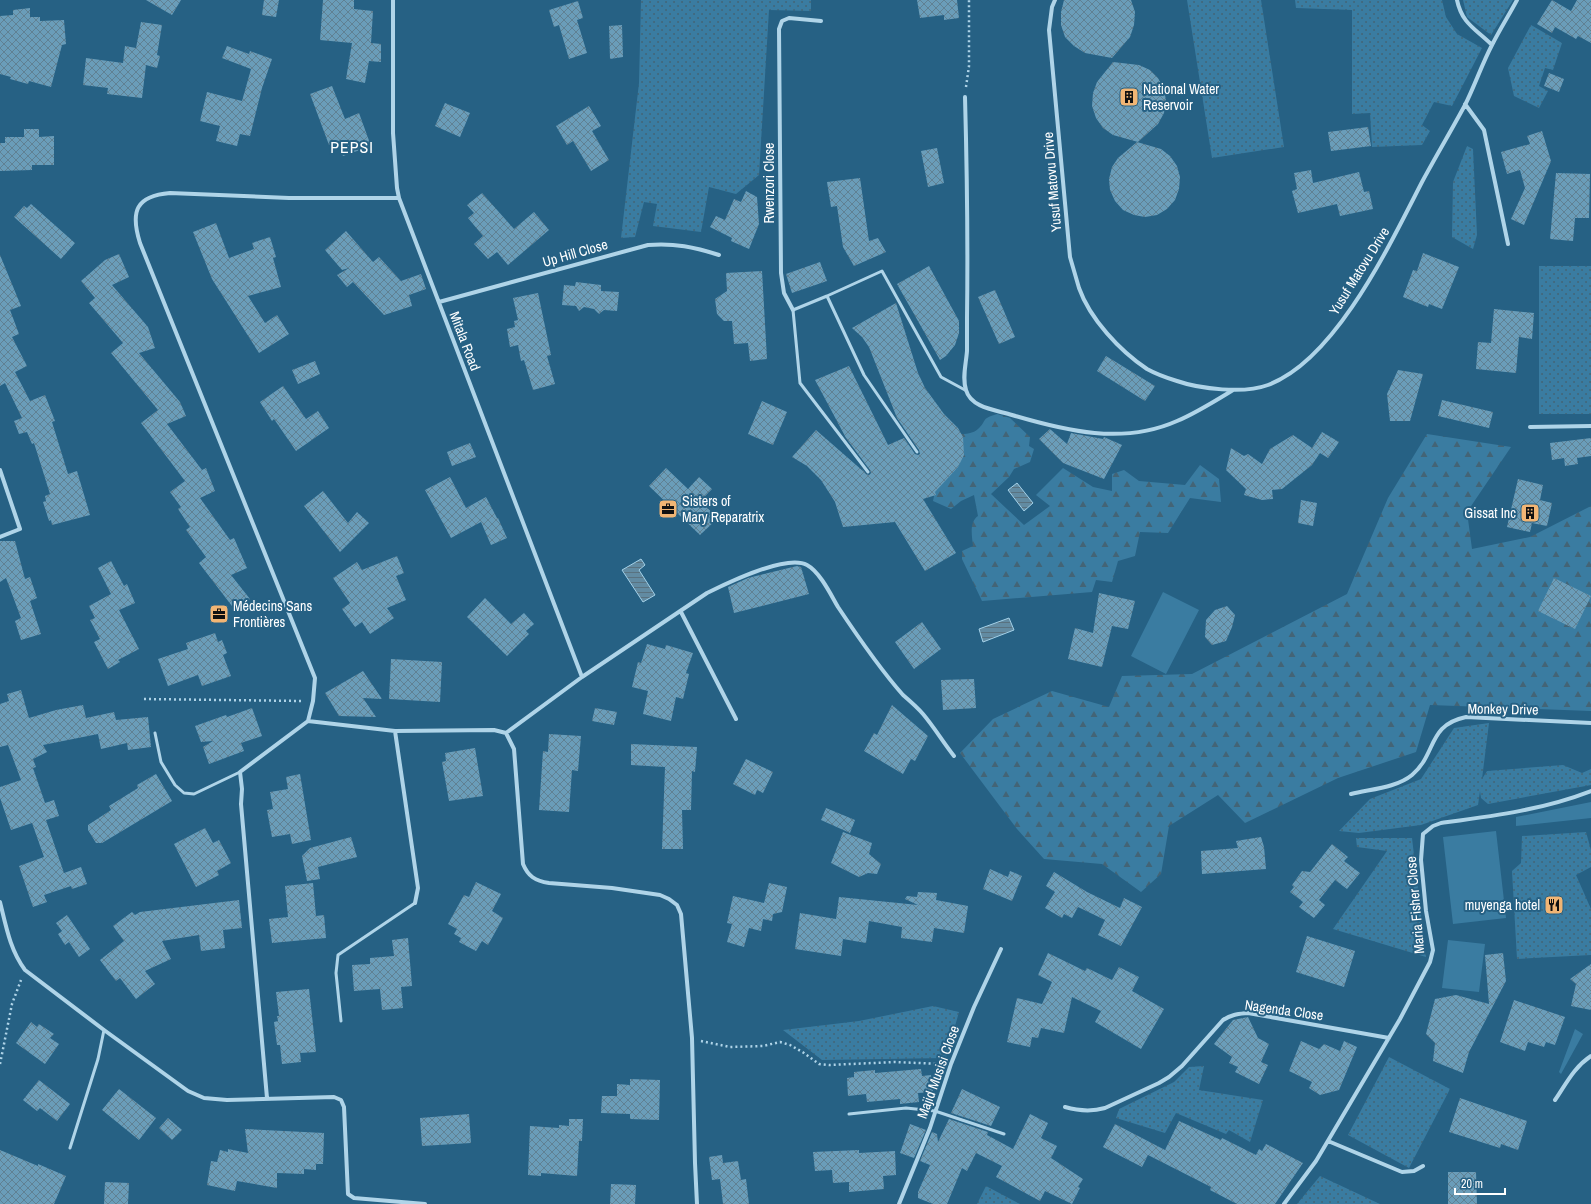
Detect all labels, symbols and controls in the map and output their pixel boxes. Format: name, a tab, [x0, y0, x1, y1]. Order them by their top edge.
place label: National Water Reservoir	[1143, 80, 1219, 114]
building icon: National Water Reservoir	[1118, 86, 1140, 108]
street label: Yusuf Matovu Drive	[1039, 131, 1065, 233]
district label: PEPSI	[330, 136, 374, 158]
street label: Rwenzori Close	[760, 142, 778, 224]
street label: Yusuf Matovu Drive	[1325, 224, 1393, 318]
street label: Up Hill Close	[540, 235, 610, 271]
street label: Mitala Road	[446, 309, 484, 373]
place label: Sisters of Mary Reparatrix	[682, 492, 765, 526]
office icon: Sisters of Mary Reparatrix	[657, 498, 679, 520]
building icon: Gissat Inc	[1519, 502, 1541, 524]
place label: Gissat Inc	[1464, 504, 1516, 522]
place label: Médecins Sans Frontières	[233, 597, 312, 631]
office icon: Médecins Sans Frontières	[208, 603, 230, 625]
street label: Monkey Drive	[1467, 699, 1539, 719]
street label: Maria Fisher Close	[1402, 856, 1428, 954]
restaurant icon: muyenga hotel	[1543, 894, 1565, 916]
place label: muyenga hotel	[1465, 896, 1540, 914]
street label: Nagenda Close	[1244, 996, 1324, 1024]
street label: Majid Musisi Close	[913, 1023, 963, 1121]
scale bar	[1455, 1170, 1505, 1196]
text: 20 m	[1461, 1176, 1483, 1192]

